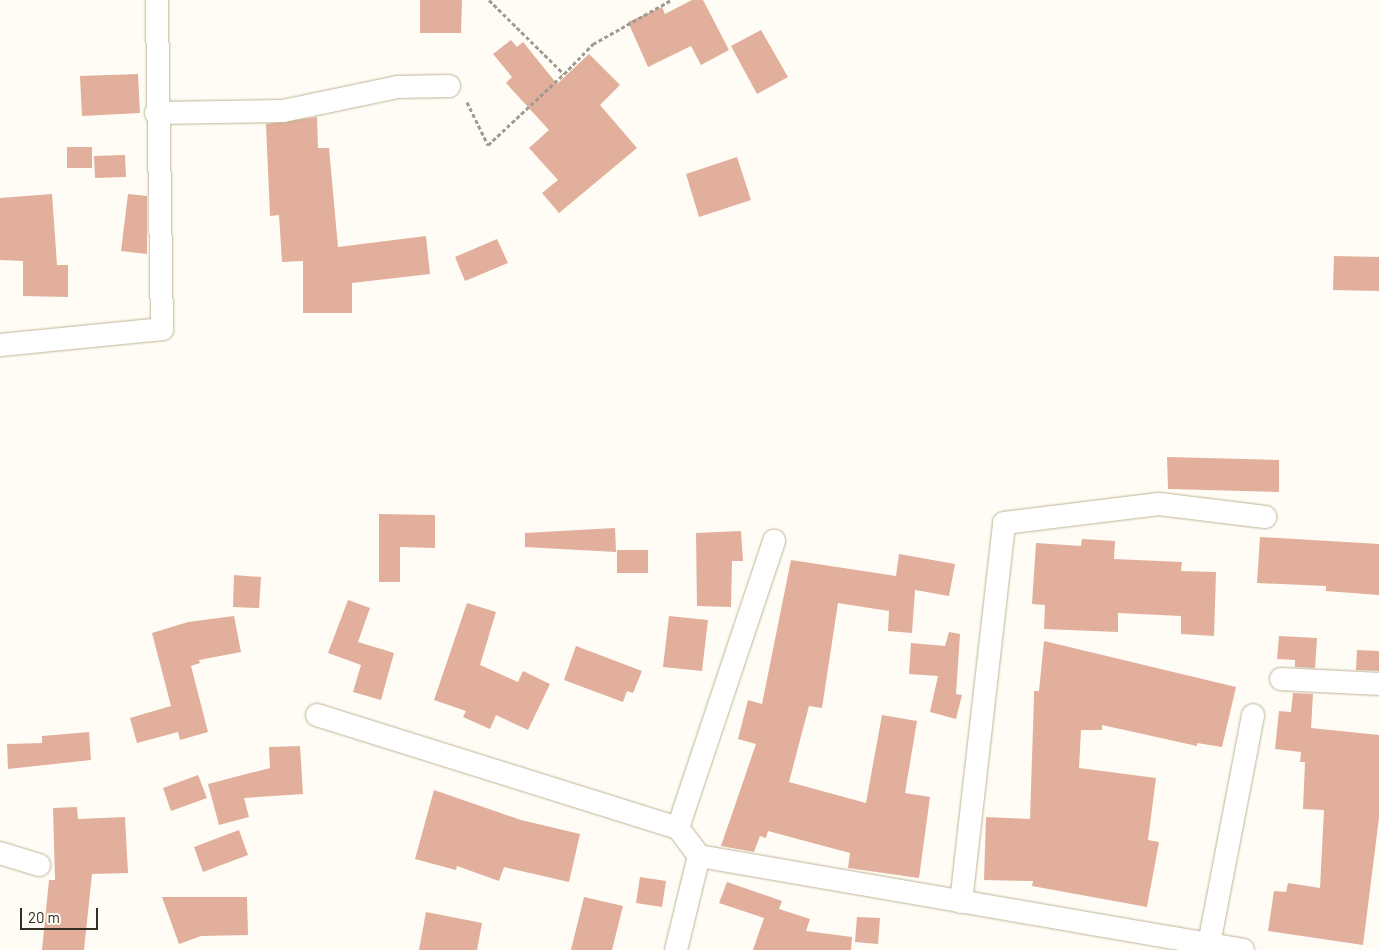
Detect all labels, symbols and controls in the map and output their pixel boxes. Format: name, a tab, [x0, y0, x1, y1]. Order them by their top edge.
scale bar	[22, 898, 100, 930]
text: 20 m	[28, 908, 60, 926]

